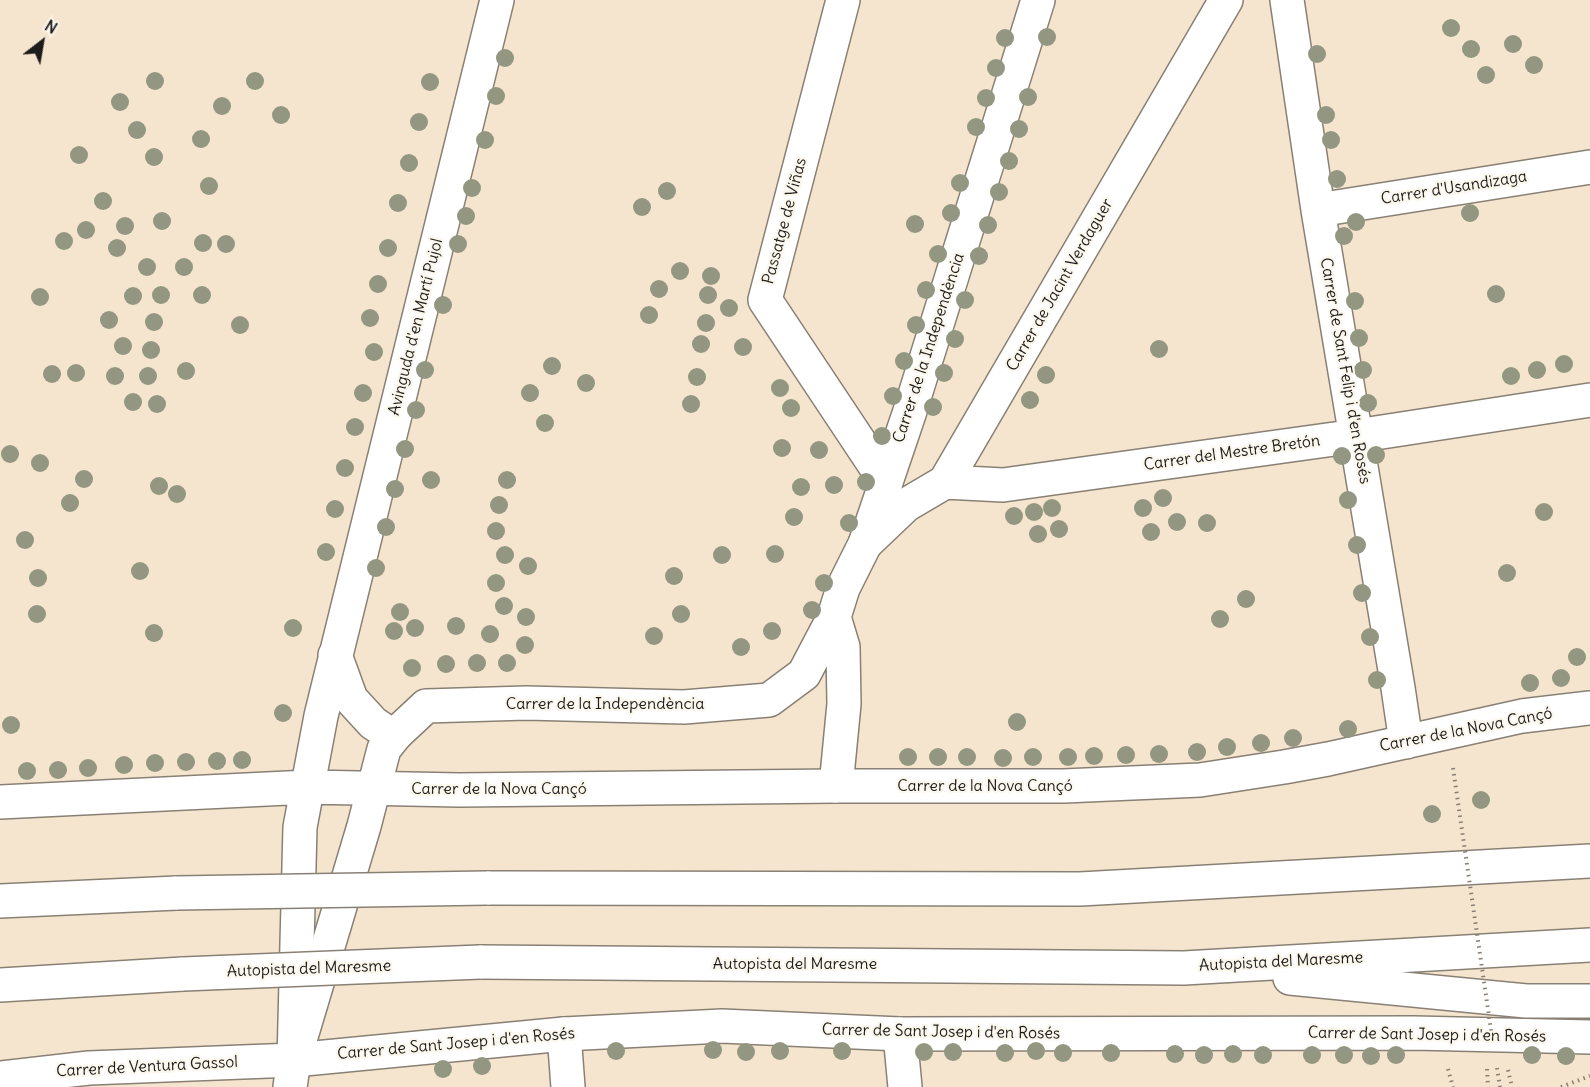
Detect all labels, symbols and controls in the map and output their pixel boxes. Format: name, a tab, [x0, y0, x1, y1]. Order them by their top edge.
north arrow	[12, 12, 72, 72]
text: N	[41, 15, 61, 38]
street label: Passatge de Viñas	[759, 156, 811, 286]
street label: Carrer d'Usandizaga	[1380, 167, 1528, 209]
street label: Carrer de Jacint Verdaguer	[1003, 195, 1117, 375]
street label: Avinguda d'en Martí Pujol	[385, 237, 447, 417]
street label: Carrer de la Independència	[889, 251, 969, 445]
street label: Carrer de Sant Felip i d'en Rosés	[1316, 256, 1374, 486]
street label: Carrer del Mestre Bretón	[1143, 431, 1321, 475]
street label: Carrer de la Independència	[506, 694, 704, 714]
street label: Carrer de la Nova Cançó	[1378, 704, 1554, 756]
street label: Carrer de la Nova Cançó	[897, 776, 1073, 796]
street label: Carrer de la Nova Cançó	[411, 779, 587, 799]
street label: Autopista del Maresme	[1198, 948, 1364, 976]
street label: Autopista del Maresme	[713, 954, 877, 974]
street label: Autopista del Maresme	[227, 957, 391, 981]
street label: Carrer de Sant Josep i d'en Rosés	[822, 1020, 1060, 1044]
street label: Carrer de Sant Josep i d'en Rosés	[1308, 1023, 1546, 1047]
street label: Carrer de Sant Josep i d'en Rosés	[336, 1024, 576, 1064]
street label: Carrer de Ventura Gassol	[56, 1053, 238, 1081]

